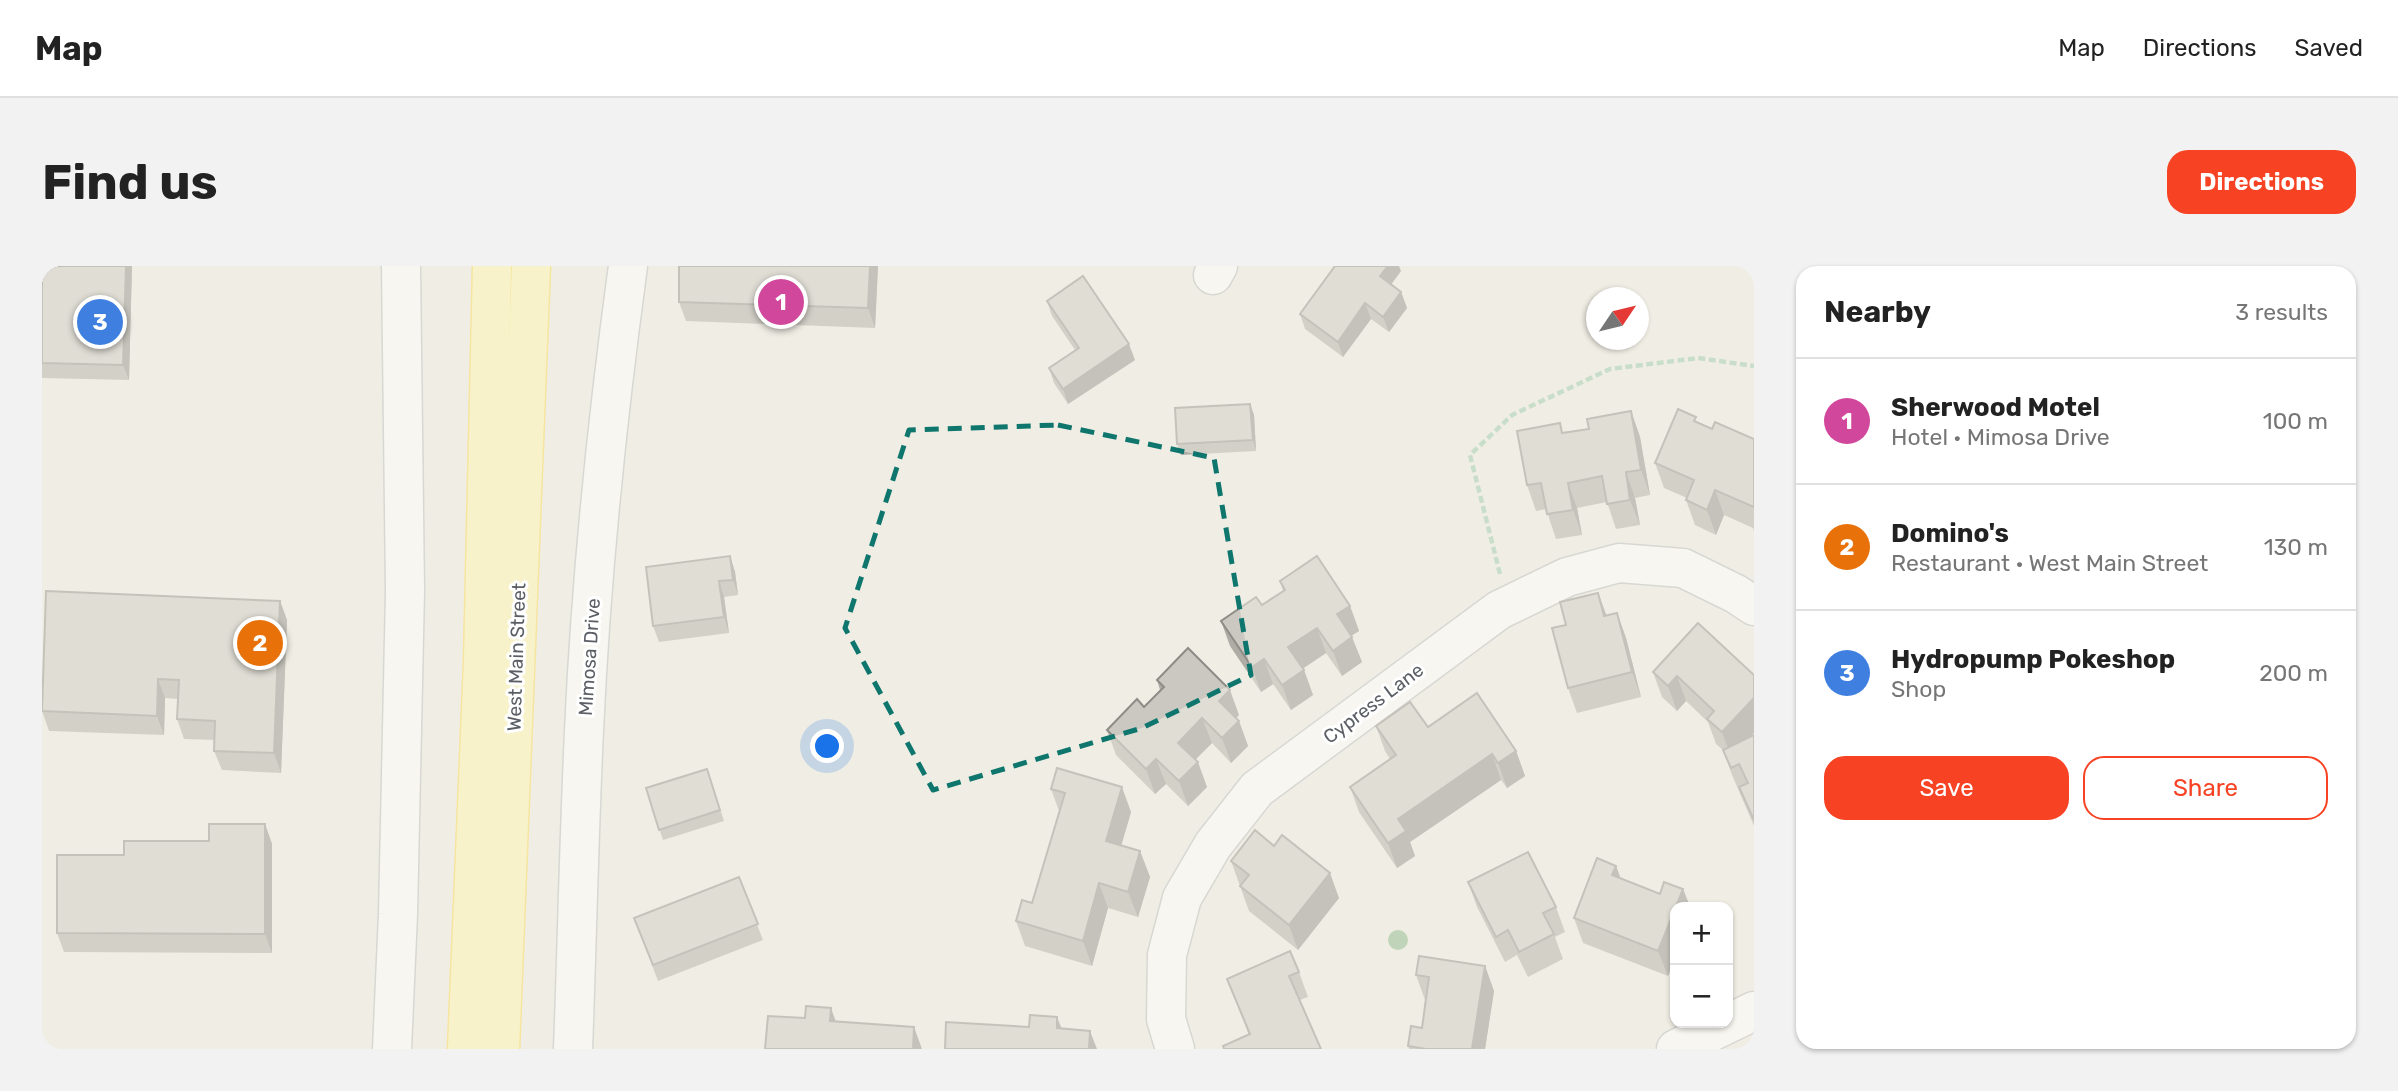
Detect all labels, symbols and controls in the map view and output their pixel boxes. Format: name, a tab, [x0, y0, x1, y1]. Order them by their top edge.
text: Map	[35, 29, 103, 68]
text: Map	[2058, 34, 2105, 62]
text: Directions	[2143, 34, 2256, 62]
text: Saved	[2294, 34, 2363, 62]
button: Directions	[2167, 150, 2356, 214]
text: Find us	[42, 153, 218, 211]
pin: 1	[758, 276, 804, 328]
north arrow	[1586, 287, 1649, 350]
text: Nearby	[1824, 294, 1931, 330]
pin: 3	[77, 296, 123, 348]
text: 3 results	[2235, 298, 2328, 326]
text: Sherwood Motel	[1891, 392, 2100, 423]
text: 1	[1841, 407, 1853, 435]
text: 100 m	[2263, 407, 2328, 435]
text: Hotel · Mimosa Drive	[1891, 423, 2110, 451]
text: Domino's	[1891, 518, 2009, 549]
text: 2	[1840, 533, 1854, 561]
text: 130 m	[2264, 533, 2328, 561]
text: Restaurant · West Main Street	[1891, 549, 2208, 577]
street label: West Main Street	[502, 582, 531, 732]
street label: Mimosa Drive	[574, 597, 605, 717]
pin: 2	[237, 617, 283, 669]
text: Hydropump Pokeshop	[1891, 644, 2175, 675]
street label: Cypress Lane	[1319, 658, 1428, 749]
text: 3	[1839, 659, 1855, 687]
text: 200 m	[2259, 659, 2328, 687]
text: Shop	[1891, 675, 1946, 703]
your location	[810, 729, 844, 763]
button: Save	[1824, 756, 2069, 820]
button: Share	[2083, 756, 2328, 820]
map controls	[1670, 902, 1733, 1028]
button: +	[1670, 902, 1733, 965]
button: −	[1670, 965, 1733, 1028]

